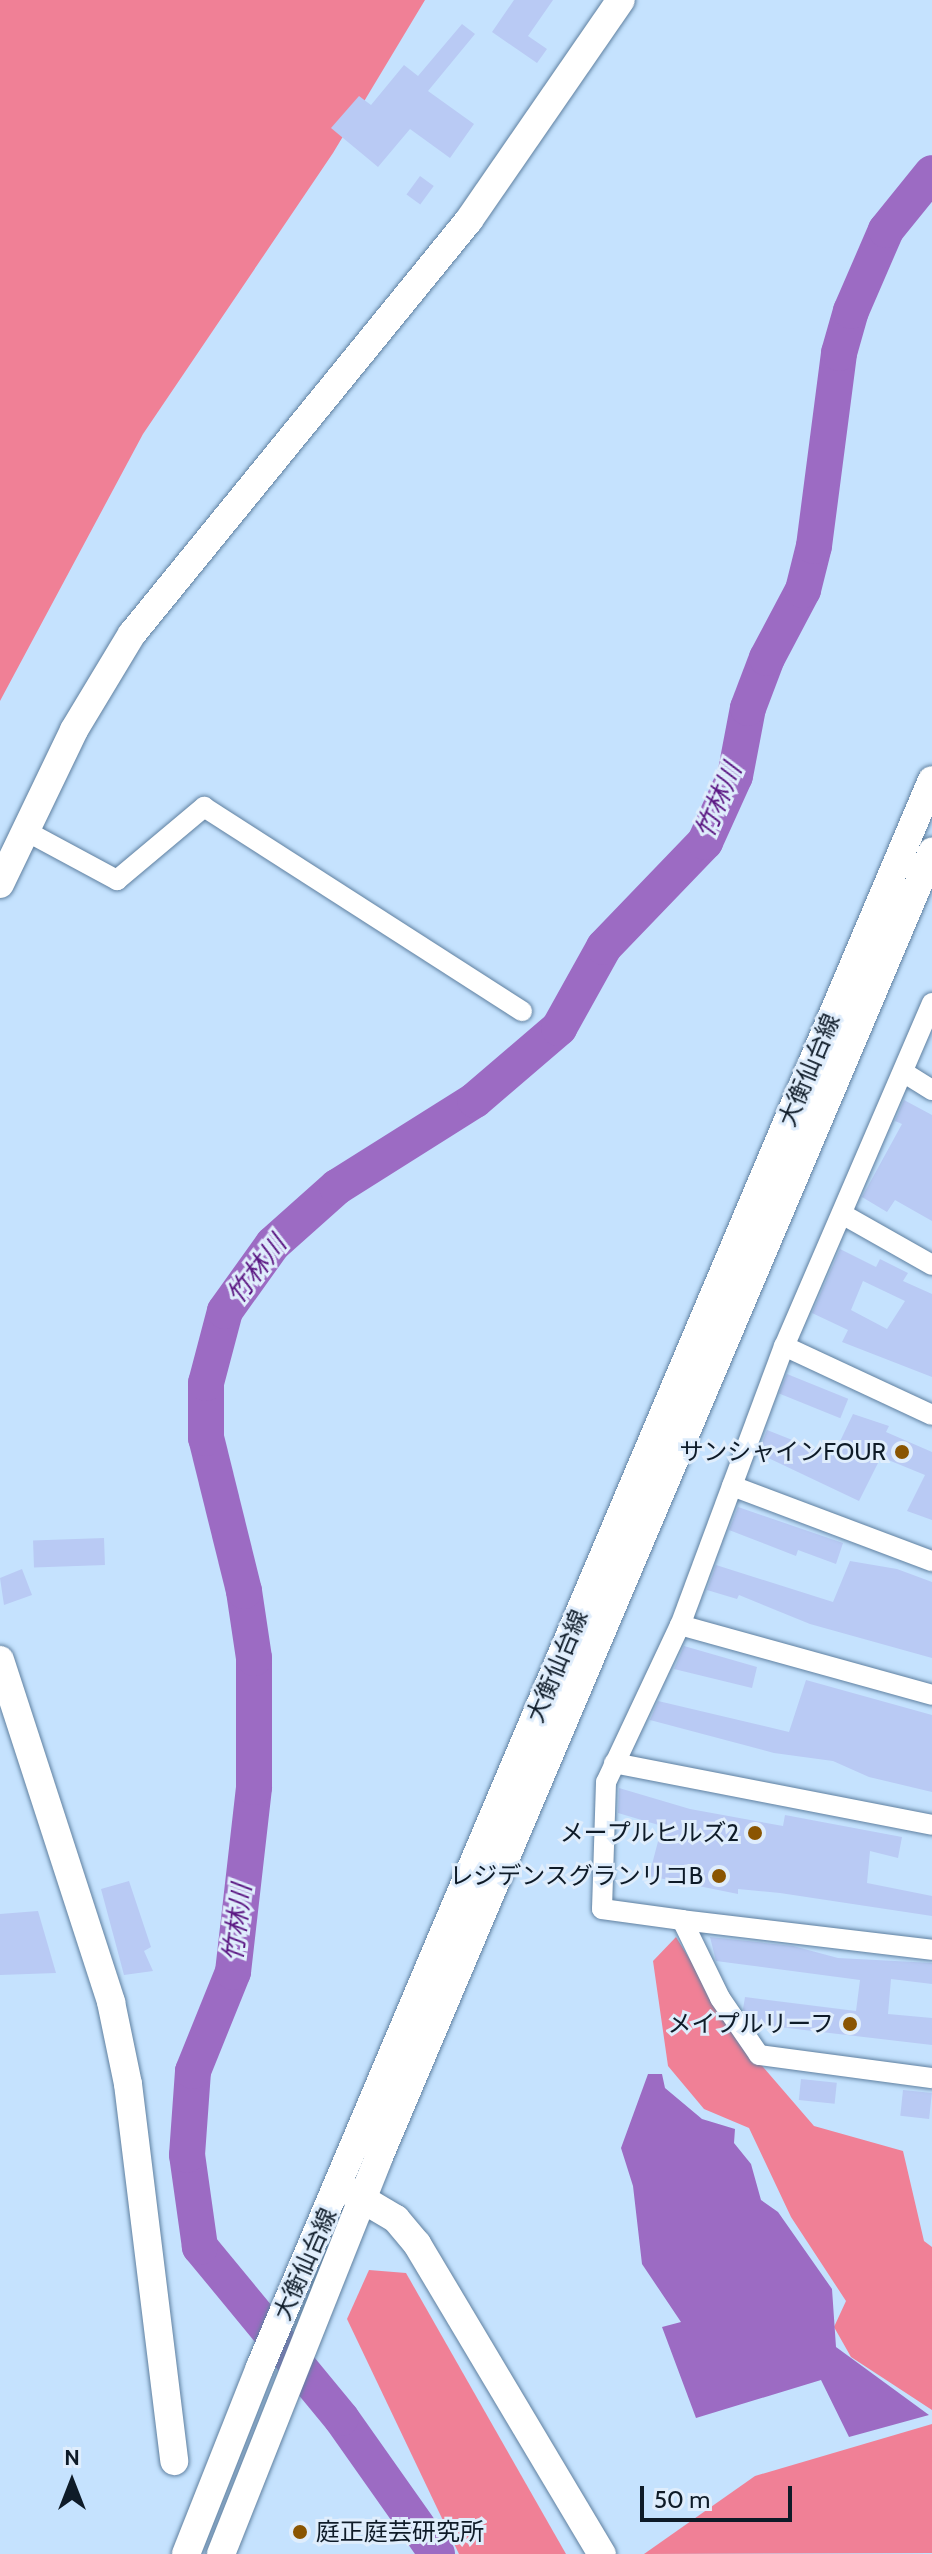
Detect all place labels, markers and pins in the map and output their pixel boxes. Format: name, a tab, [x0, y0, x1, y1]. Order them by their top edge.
place label: サンシャインFOUR	[679, 1438, 886, 1466]
marker: サンシャインFOUR	[893, 1443, 911, 1461]
place label: メープルヒルズ2	[558, 1819, 739, 1847]
marker: メープルヒルズ2	[746, 1824, 764, 1842]
place label: レジデンスグランリコB	[449, 1862, 703, 1890]
marker: レジデンスグランリコB	[710, 1867, 728, 1885]
place label: メイプルリーフ	[666, 2010, 834, 2038]
marker: メイプルリーフ	[841, 2015, 859, 2033]
place label: 庭正庭芸研究所	[316, 2518, 484, 2546]
marker: 庭正庭芸研究所	[291, 2523, 309, 2541]

